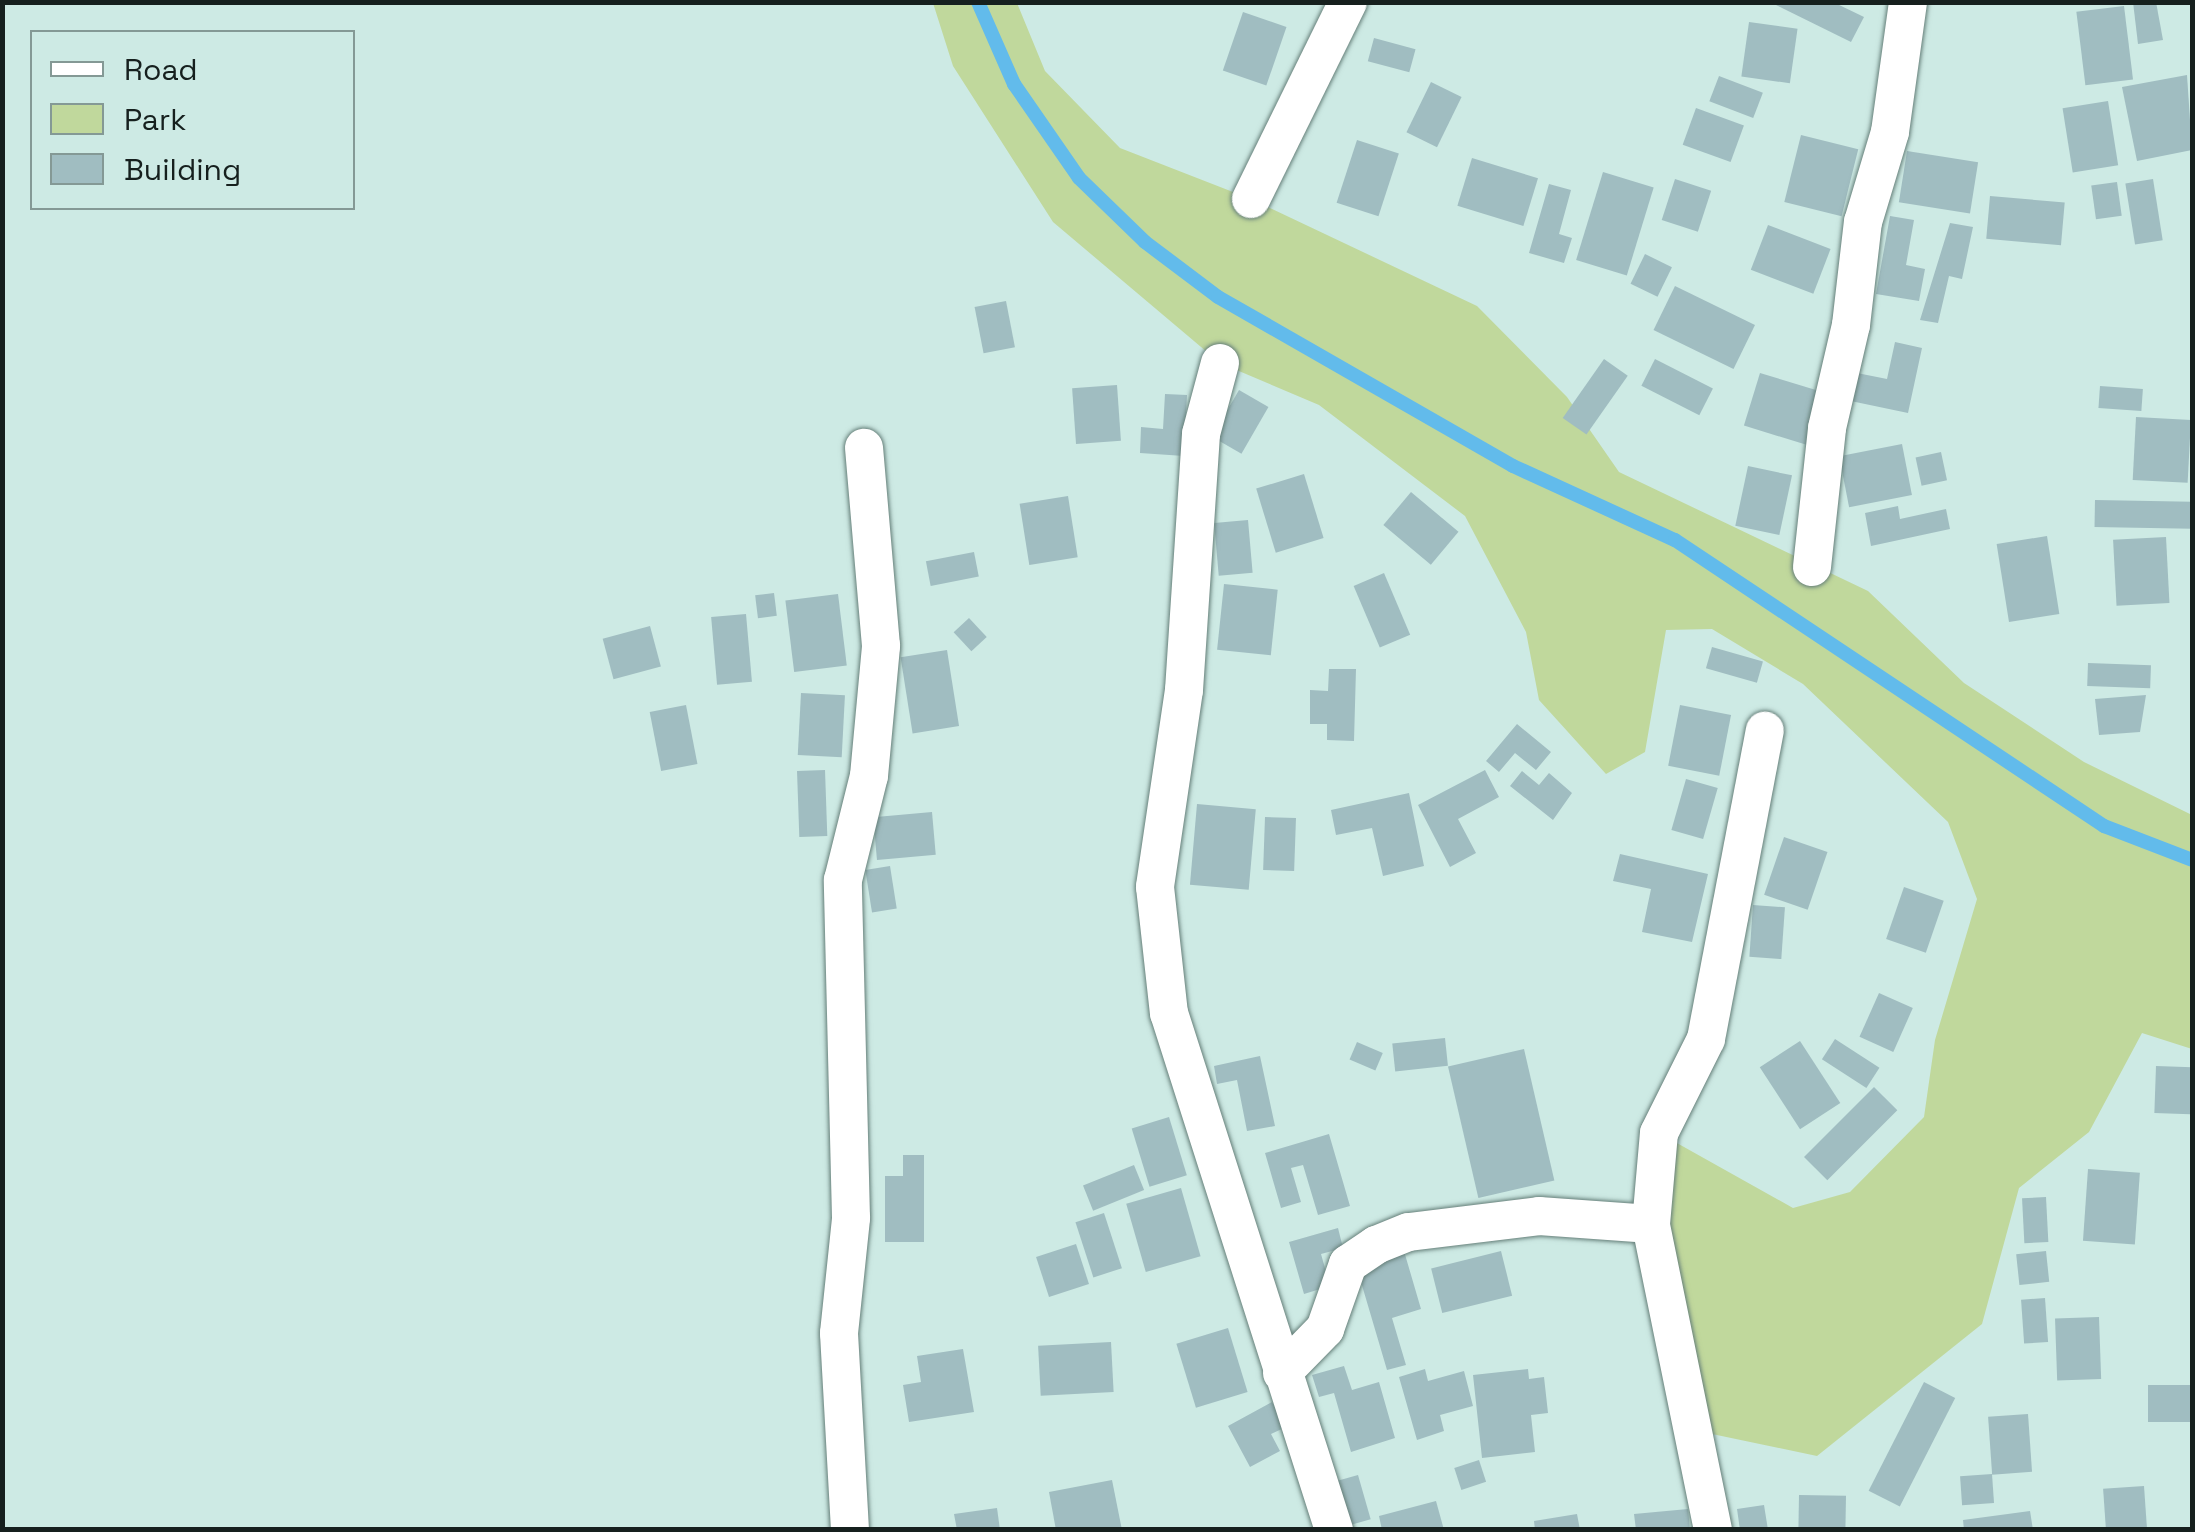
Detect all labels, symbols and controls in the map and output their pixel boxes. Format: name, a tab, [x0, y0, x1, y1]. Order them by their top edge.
legend	[30, 30, 355, 210]
text: Road	[124, 50, 198, 89]
text: Park	[124, 100, 186, 139]
text: Building	[124, 150, 241, 189]

